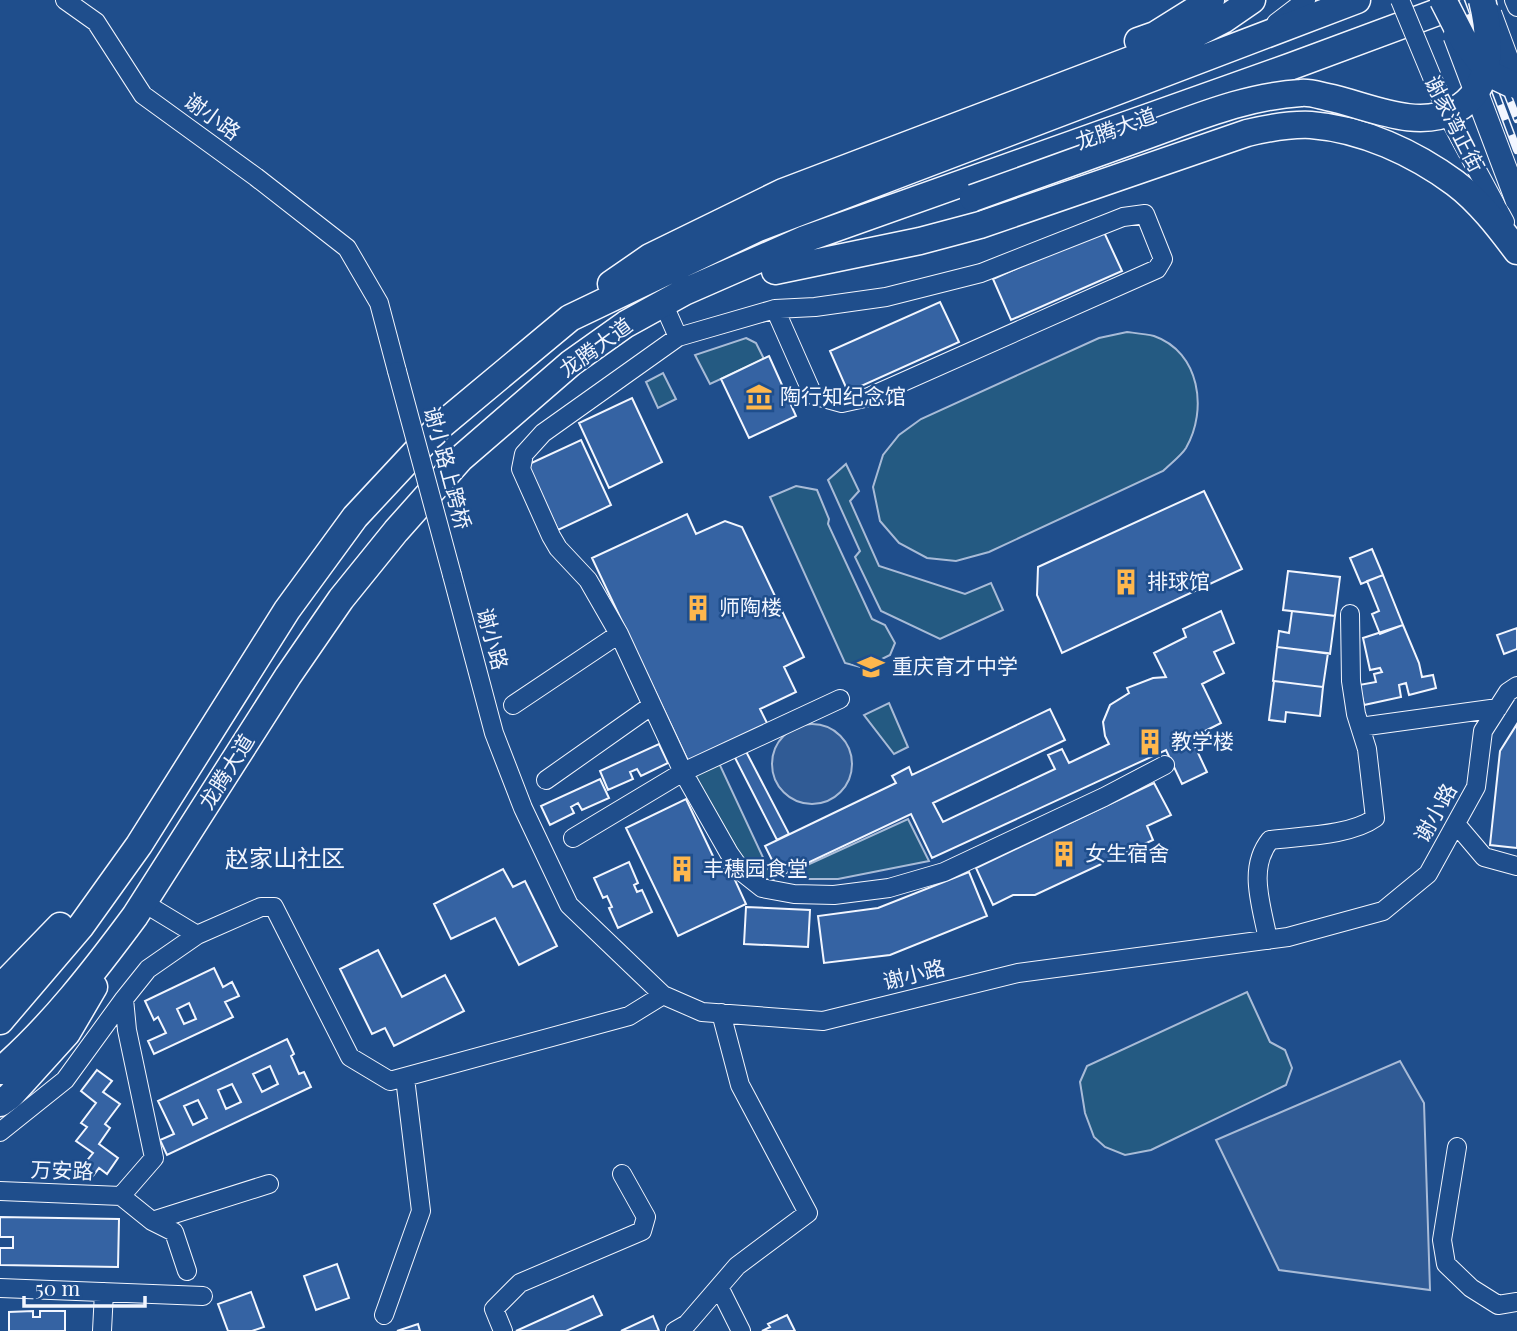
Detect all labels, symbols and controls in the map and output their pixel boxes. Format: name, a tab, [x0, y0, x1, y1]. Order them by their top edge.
street label: 谢家湾正街	[1419, 70, 1492, 176]
street label: 谢小路	[179, 86, 247, 145]
street label: 龙腾大道	[1071, 100, 1160, 155]
street label: 龙腾大道	[553, 310, 637, 382]
place label: 陶行知纪念馆	[780, 381, 906, 409]
museum icon: 陶行知纪念馆	[744, 382, 774, 412]
street label: 谢小路上跨桥	[419, 403, 479, 532]
place label: 排球馆	[1147, 566, 1210, 594]
building icon: 排球馆	[1111, 567, 1141, 597]
place label: 师陶楼	[719, 592, 782, 620]
building icon: 师陶楼	[683, 593, 713, 623]
street label: 谢小路	[472, 604, 516, 673]
place label: 重庆育才中学	[892, 651, 1018, 679]
school or university icon: 重庆育才中学	[856, 652, 886, 682]
place label: 教学楼	[1171, 726, 1234, 754]
building icon: 教学楼	[1135, 727, 1165, 757]
street label: 龙腾大道	[191, 728, 259, 814]
street label: 谢小路	[1407, 778, 1462, 846]
place label: 女生宿舍	[1085, 838, 1169, 866]
building icon: 女生宿舍	[1049, 839, 1079, 869]
district label: 赵家山社区	[225, 841, 345, 873]
place label: 丰穗园食堂	[703, 853, 808, 881]
building icon: 丰穗园食堂	[667, 854, 697, 884]
street label: 谢小路	[880, 952, 947, 994]
street label: 万安路	[30, 1154, 94, 1184]
scale bar	[24, 1264, 145, 1308]
text: 50 m	[35, 1273, 81, 1301]

